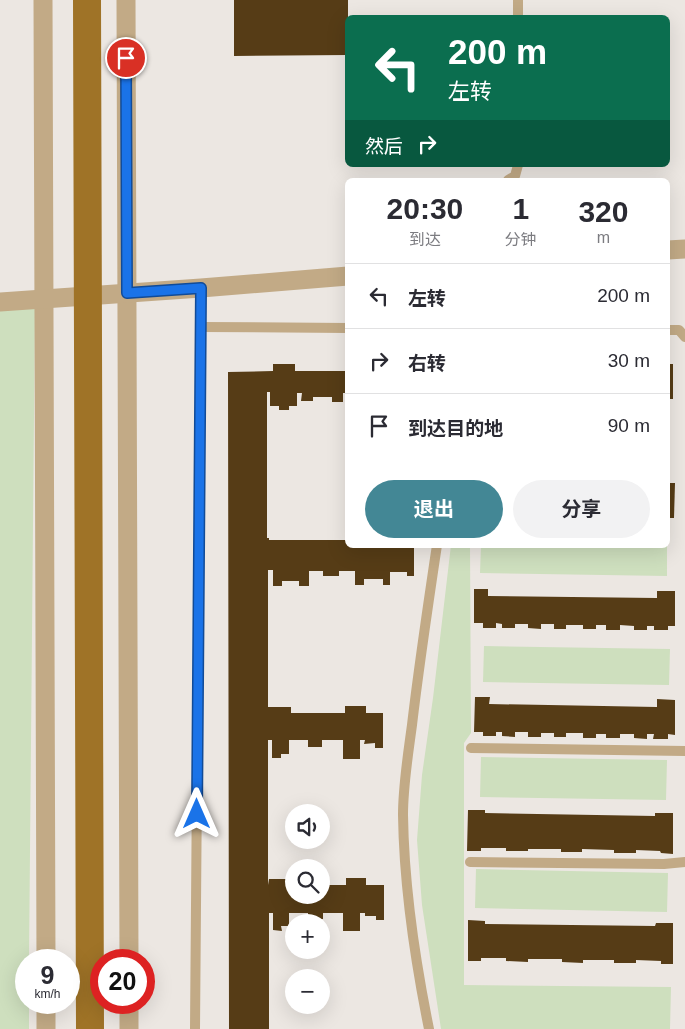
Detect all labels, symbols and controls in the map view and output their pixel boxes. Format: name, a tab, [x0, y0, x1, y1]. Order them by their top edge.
text: 200 m	[448, 32, 547, 71]
icon: left	[365, 35, 430, 100]
pin	[105, 37, 147, 79]
icon: arrive	[112, 44, 140, 72]
text: 左转	[448, 79, 492, 104]
icon: right	[413, 130, 441, 158]
text: 然后	[365, 136, 403, 157]
text: 20:30	[387, 192, 463, 225]
text: 1	[512, 192, 529, 225]
text: 320	[578, 195, 628, 228]
text: m	[597, 229, 610, 246]
text: 到达	[409, 231, 441, 248]
text: 分钟	[505, 231, 537, 248]
icon: left	[365, 282, 393, 310]
text: 200 m	[597, 285, 650, 306]
text: 左转	[408, 288, 446, 309]
icon: right	[365, 347, 393, 375]
text: 30 m	[608, 350, 650, 371]
text: 右转	[408, 353, 446, 374]
icon: arrive	[365, 412, 393, 440]
text: 90 m	[608, 415, 650, 436]
text: 到达目的地	[408, 418, 503, 439]
button: 退出	[365, 480, 503, 538]
button: 分享	[513, 480, 650, 538]
position arrow	[170, 787, 222, 839]
map controls	[285, 804, 330, 1014]
button: sound	[285, 804, 330, 849]
button: search	[285, 859, 330, 904]
button: +	[285, 914, 330, 959]
speed limit sign: 20	[90, 949, 155, 1014]
text: 9	[41, 961, 54, 989]
button: −	[285, 969, 330, 1014]
text: km/h	[34, 987, 61, 1001]

